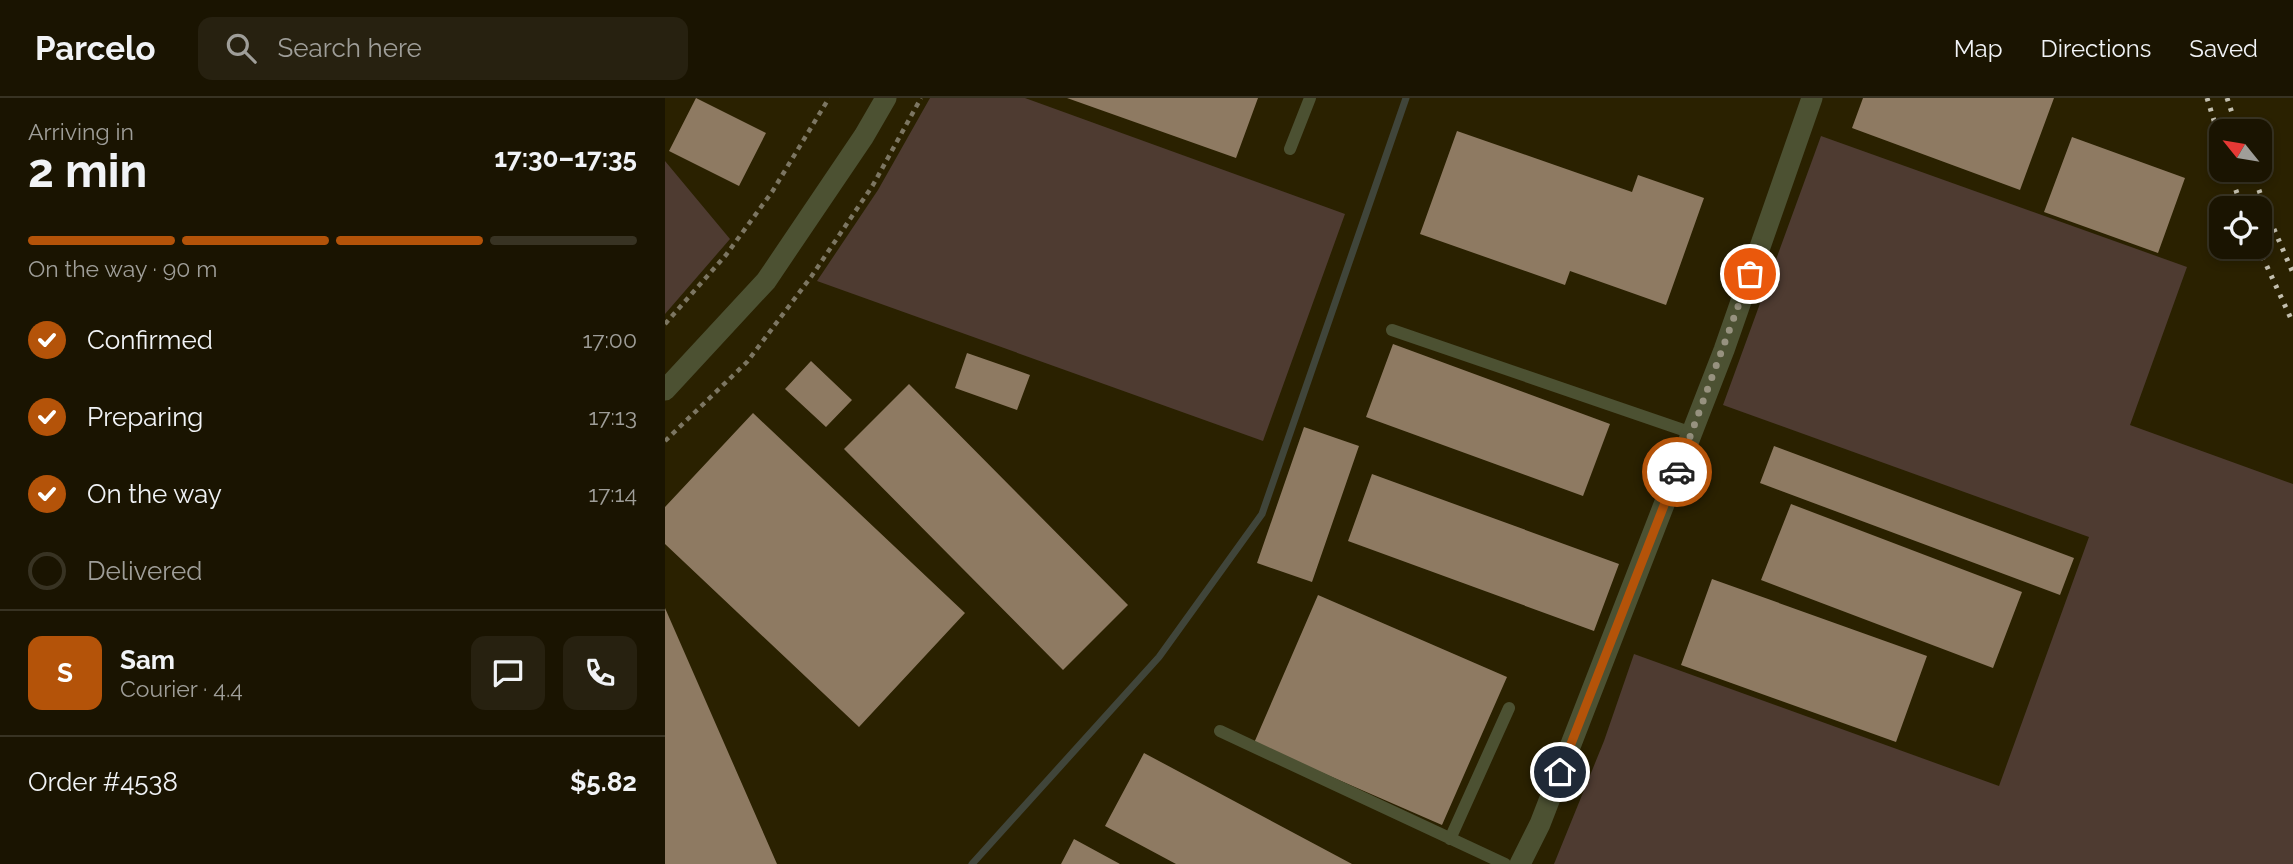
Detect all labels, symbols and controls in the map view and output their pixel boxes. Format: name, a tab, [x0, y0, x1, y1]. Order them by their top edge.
search box	[198, 17, 688, 80]
text: Parcelo	[35, 29, 156, 68]
icon: search	[222, 29, 260, 67]
text: Search here	[278, 33, 422, 63]
text: Map	[1954, 34, 2003, 63]
text: Directions	[2041, 34, 2151, 63]
text: Saved	[2189, 34, 2258, 63]
text: Arriving in	[28, 118, 134, 145]
north arrow	[2209, 119, 2271, 182]
map controls	[2209, 119, 2272, 259]
text: 17:30–17:35	[494, 143, 637, 173]
text: 2 min	[28, 144, 147, 198]
button: locate	[2209, 196, 2272, 259]
pin	[1720, 244, 1780, 304]
text: On the way · 90 m	[28, 255, 217, 282]
icon: bag	[1731, 255, 1769, 293]
icon: check	[28, 321, 66, 359]
text: Confirmed	[87, 325, 213, 355]
text: 17:00	[582, 326, 637, 353]
icon: check	[28, 398, 66, 436]
text: Preparing	[87, 402, 203, 432]
text: 17:13	[589, 403, 637, 430]
courier	[1642, 437, 1712, 507]
icon: car	[1658, 453, 1696, 491]
icon: check	[28, 475, 66, 513]
text: On the way	[87, 479, 222, 509]
text: 17:14	[588, 480, 637, 507]
text: Delivered	[87, 556, 202, 586]
button: chat	[471, 636, 545, 710]
button: phone	[563, 636, 637, 710]
text: Sam	[120, 645, 175, 675]
text: S	[57, 658, 73, 688]
text: Courier · 4.4	[120, 675, 243, 702]
pin	[1530, 742, 1590, 802]
icon: home	[1541, 753, 1579, 791]
text: Order #4538	[28, 767, 178, 797]
text: $5.82	[570, 767, 637, 797]

